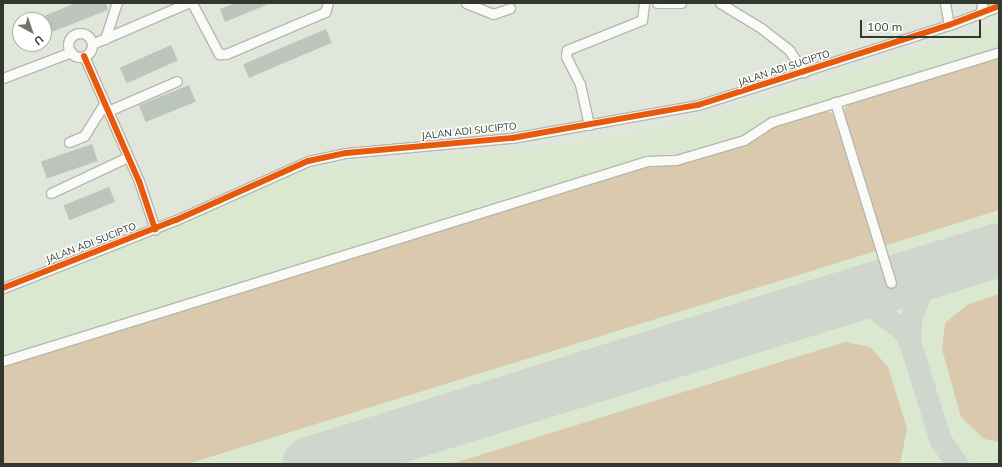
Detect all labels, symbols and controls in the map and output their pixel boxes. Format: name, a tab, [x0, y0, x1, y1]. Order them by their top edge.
north arrow	[12, 12, 52, 52]
scale bar	[862, 12, 983, 38]
text: 100 m	[867, 19, 902, 34]
text: U	[31, 32, 47, 48]
street label: JALAN ADI SUCIPTO	[737, 47, 831, 89]
street label: JALAN ADI SUCIPTO	[421, 120, 517, 142]
street label: JALAN ADI SUCIPTO	[44, 220, 138, 266]

